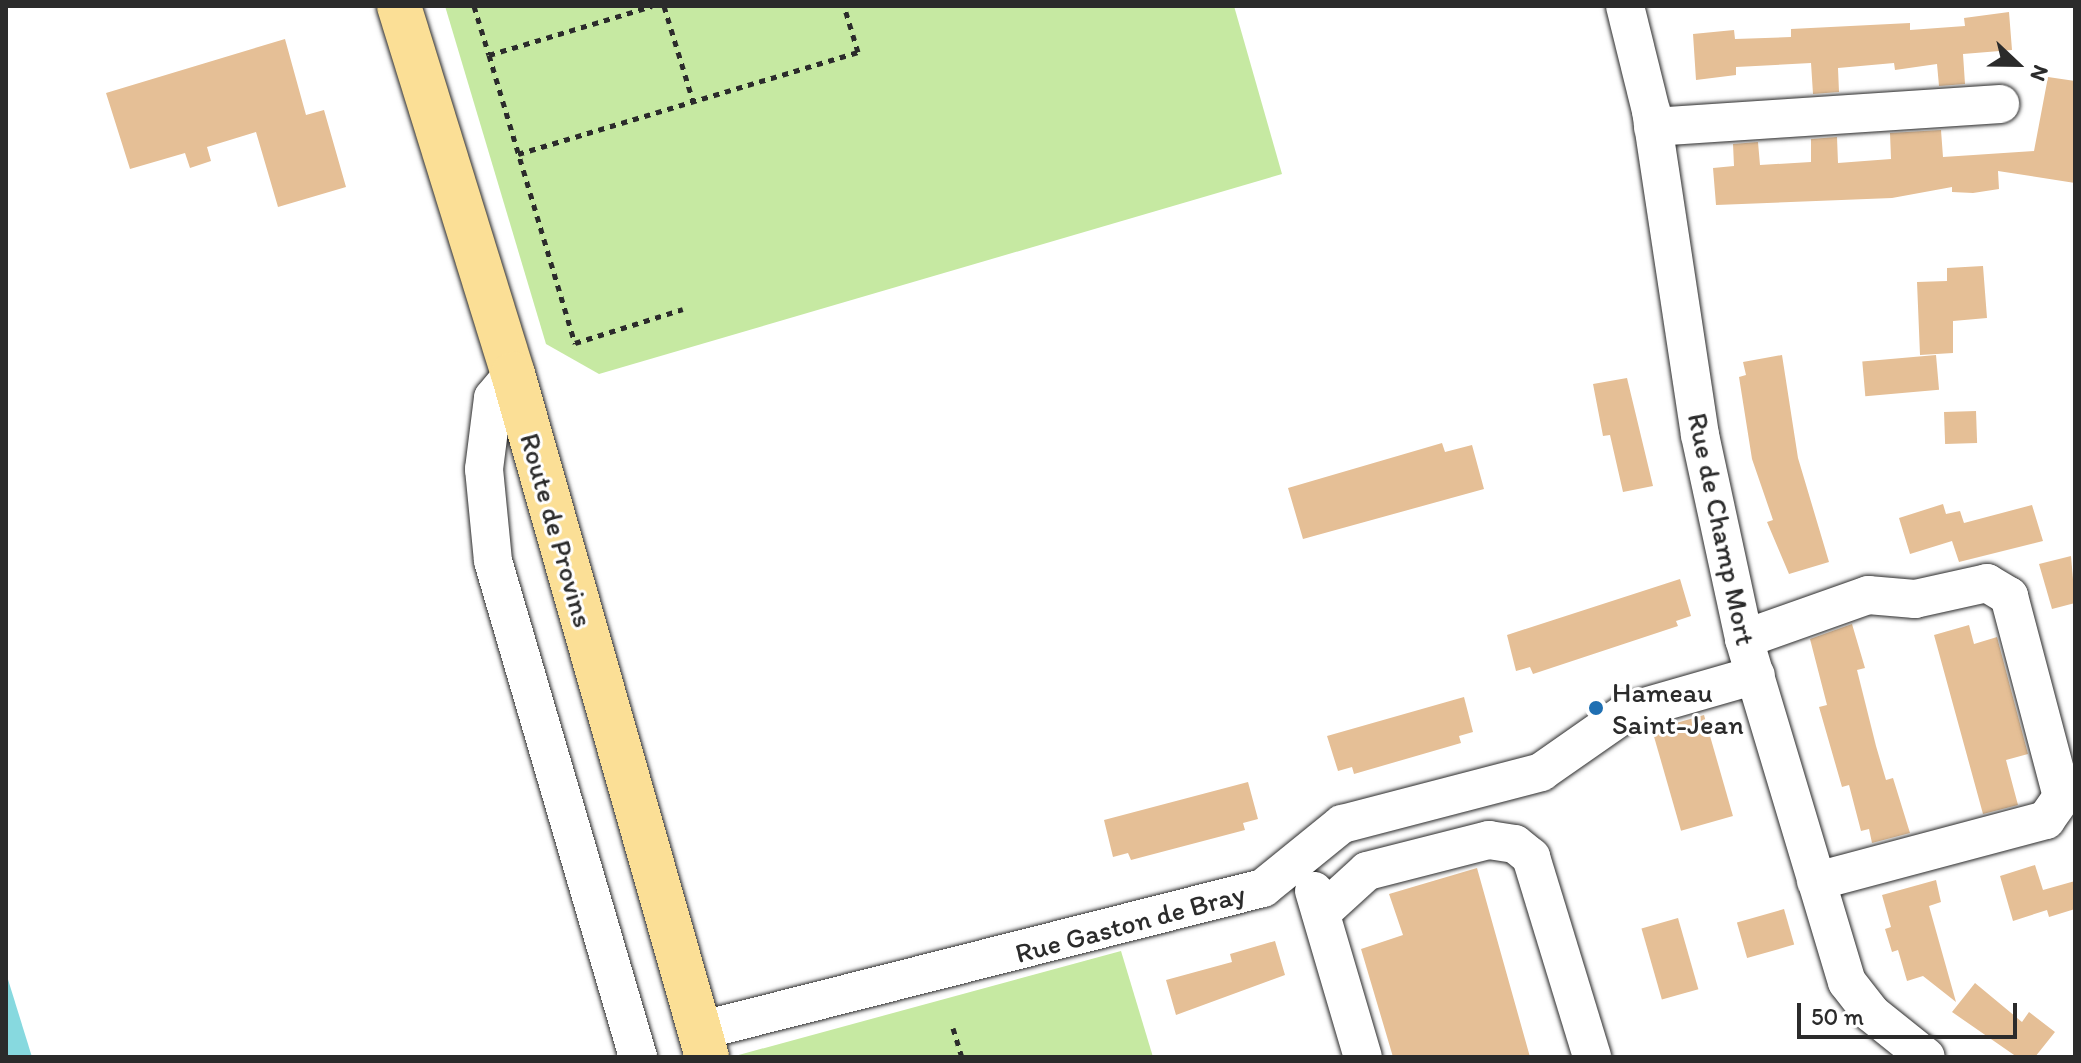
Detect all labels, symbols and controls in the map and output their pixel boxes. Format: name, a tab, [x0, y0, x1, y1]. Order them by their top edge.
north arrow	[1977, 24, 2057, 104]
text: N	[2024, 61, 2055, 85]
street label: Rue de Champ Mort	[1681, 410, 1763, 648]
street label: Route de Provins	[513, 428, 601, 632]
place label: Hameau Saint-Jean	[1612, 675, 1744, 741]
marker: Hameau Saint-Jean	[1587, 699, 1605, 717]
street label: Rue Gaston de Bray	[1011, 876, 1249, 970]
scale bar	[1801, 987, 2021, 1037]
text: 50 m	[1811, 1002, 1864, 1031]

